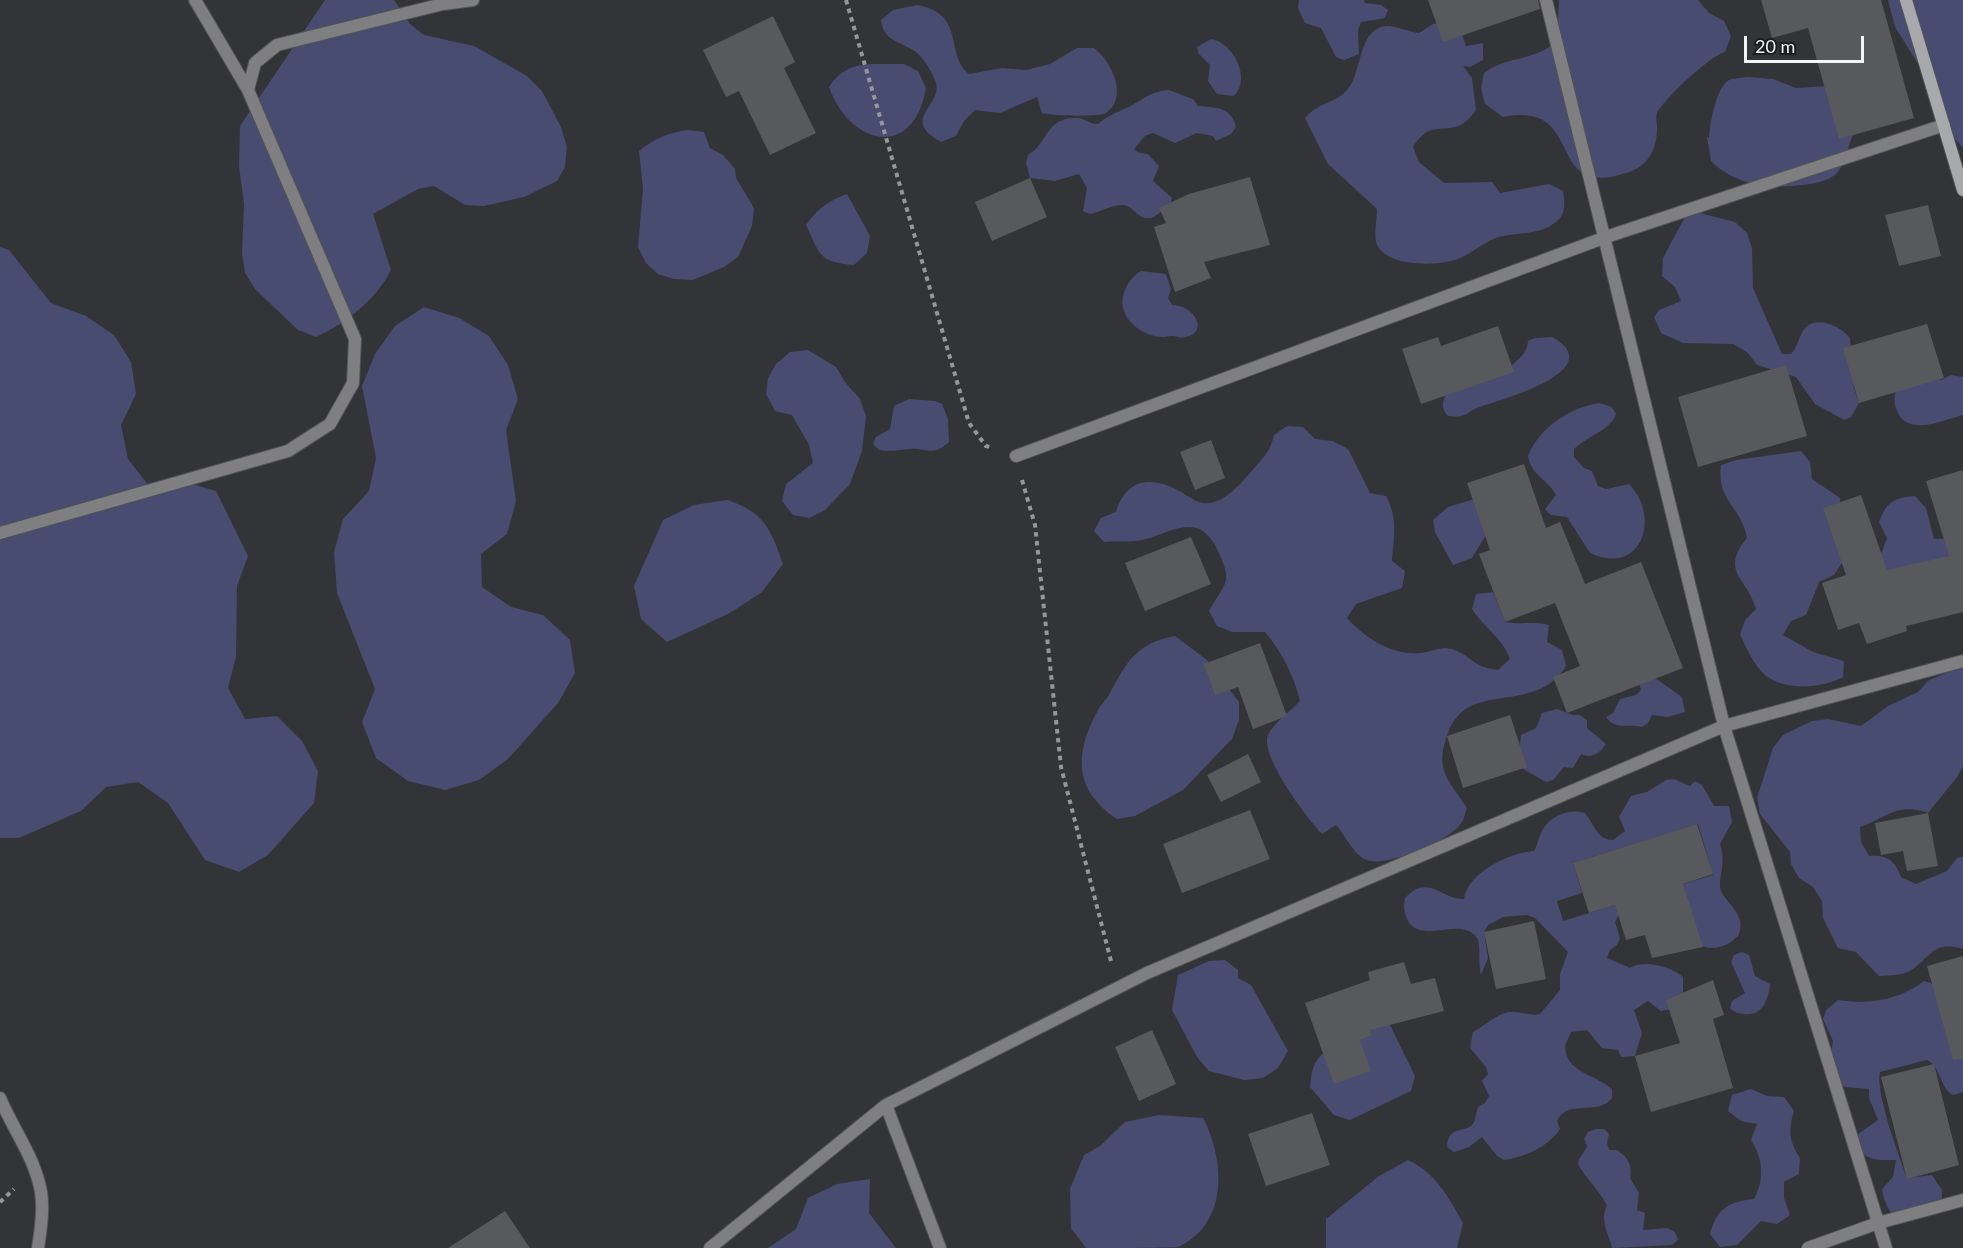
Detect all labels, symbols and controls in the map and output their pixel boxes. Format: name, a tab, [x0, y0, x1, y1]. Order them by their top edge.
scale bar	[1747, 24, 1867, 62]
text: 20 m	[1755, 35, 1795, 57]

